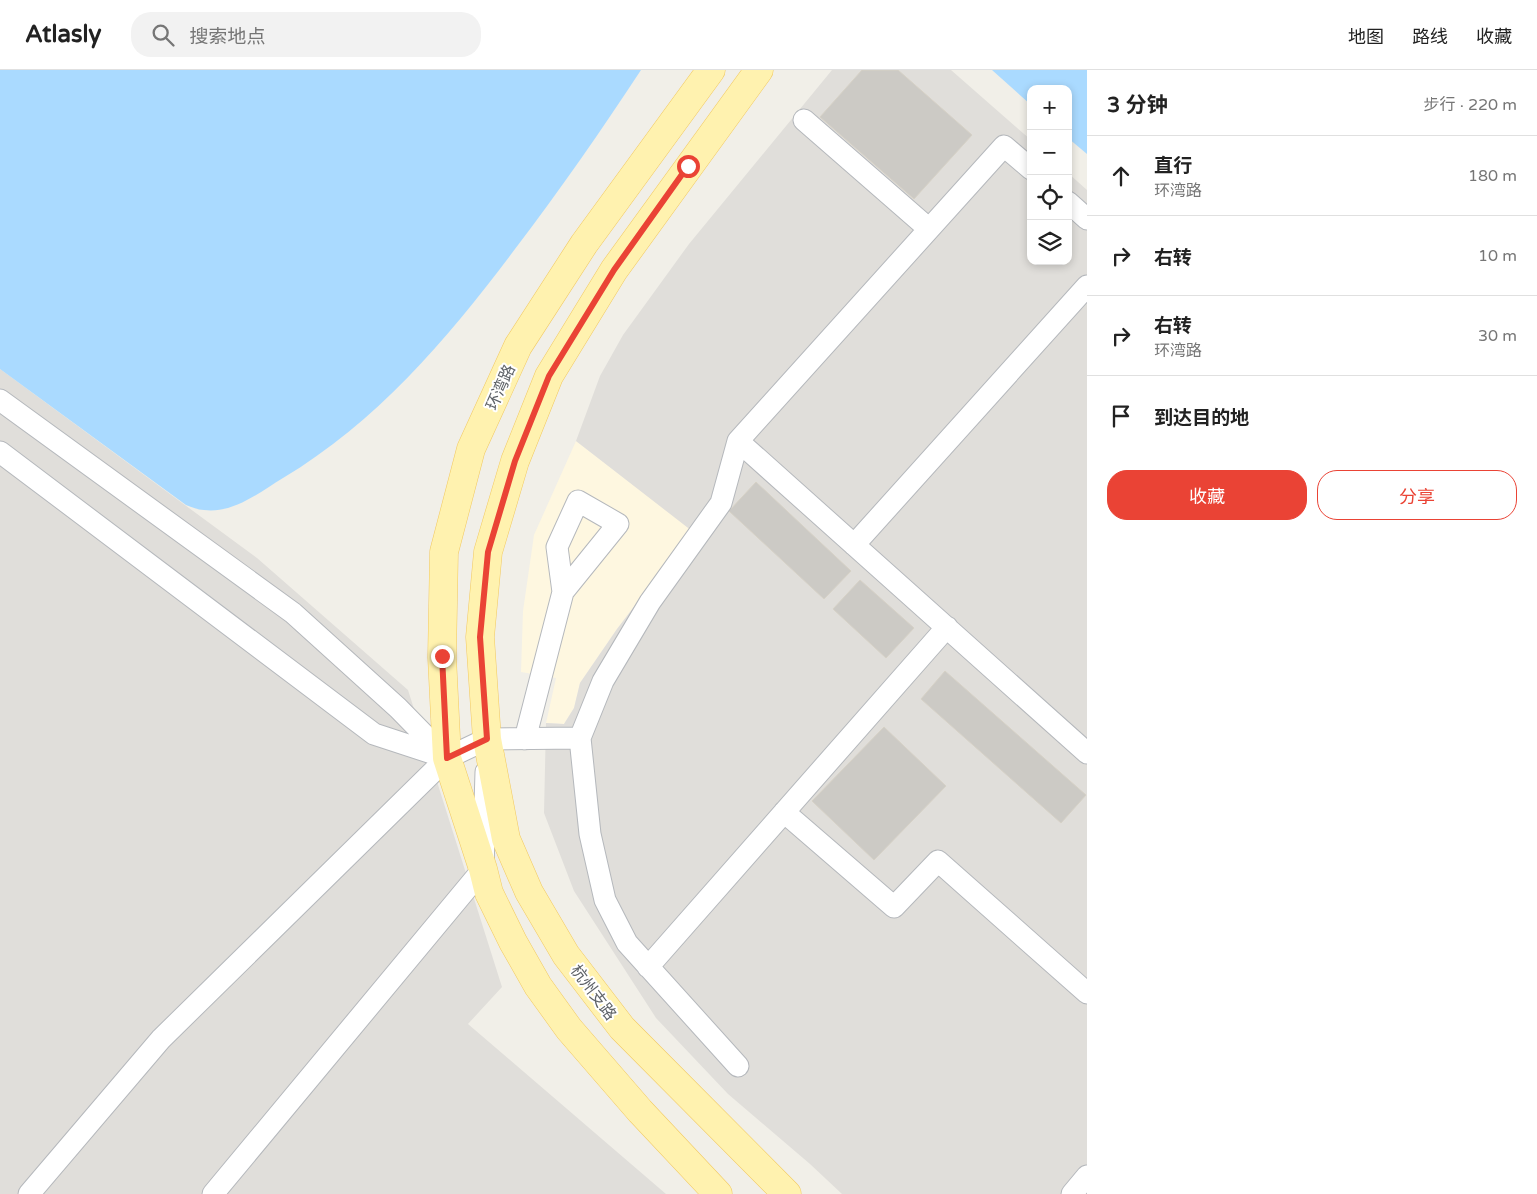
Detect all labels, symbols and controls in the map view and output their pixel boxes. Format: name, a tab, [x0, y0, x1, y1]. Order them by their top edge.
search box	[131, 12, 481, 57]
text: Atlasly	[25, 20, 101, 49]
icon: search	[149, 21, 177, 49]
text: 搜索地点	[189, 26, 265, 48]
text: 地图	[1348, 26, 1384, 48]
text: 路线	[1412, 26, 1448, 48]
text: 收藏	[1476, 26, 1512, 48]
map controls	[1027, 85, 1072, 265]
button: +	[1027, 85, 1072, 130]
text: 3 分钟	[1107, 93, 1168, 118]
text: 步行 · 220 m	[1424, 95, 1517, 115]
button: −	[1027, 130, 1072, 175]
route start	[677, 155, 700, 178]
text: 直行	[1154, 155, 1192, 177]
icon: ahead	[1107, 162, 1135, 190]
text: 180 m	[1468, 166, 1517, 186]
button: locate	[1027, 175, 1072, 220]
text: 环湾路	[1154, 181, 1202, 201]
button: layers	[1027, 220, 1072, 265]
icon: right	[1107, 242, 1135, 270]
text: 10 m	[1478, 246, 1517, 266]
text: 右转	[1154, 247, 1192, 269]
text: 右转	[1154, 315, 1192, 337]
icon: right	[1107, 322, 1135, 350]
text: 30 m	[1478, 326, 1517, 346]
text: 环湾路	[1154, 341, 1202, 361]
street label: 环湾路	[482, 361, 520, 413]
icon: arrive	[1107, 402, 1135, 430]
text: 到达目的地	[1154, 407, 1249, 429]
button: 收藏	[1107, 470, 1307, 520]
button: 分享	[1317, 470, 1517, 520]
route end	[431, 645, 454, 668]
street label: 杭州支路	[566, 961, 620, 1024]

